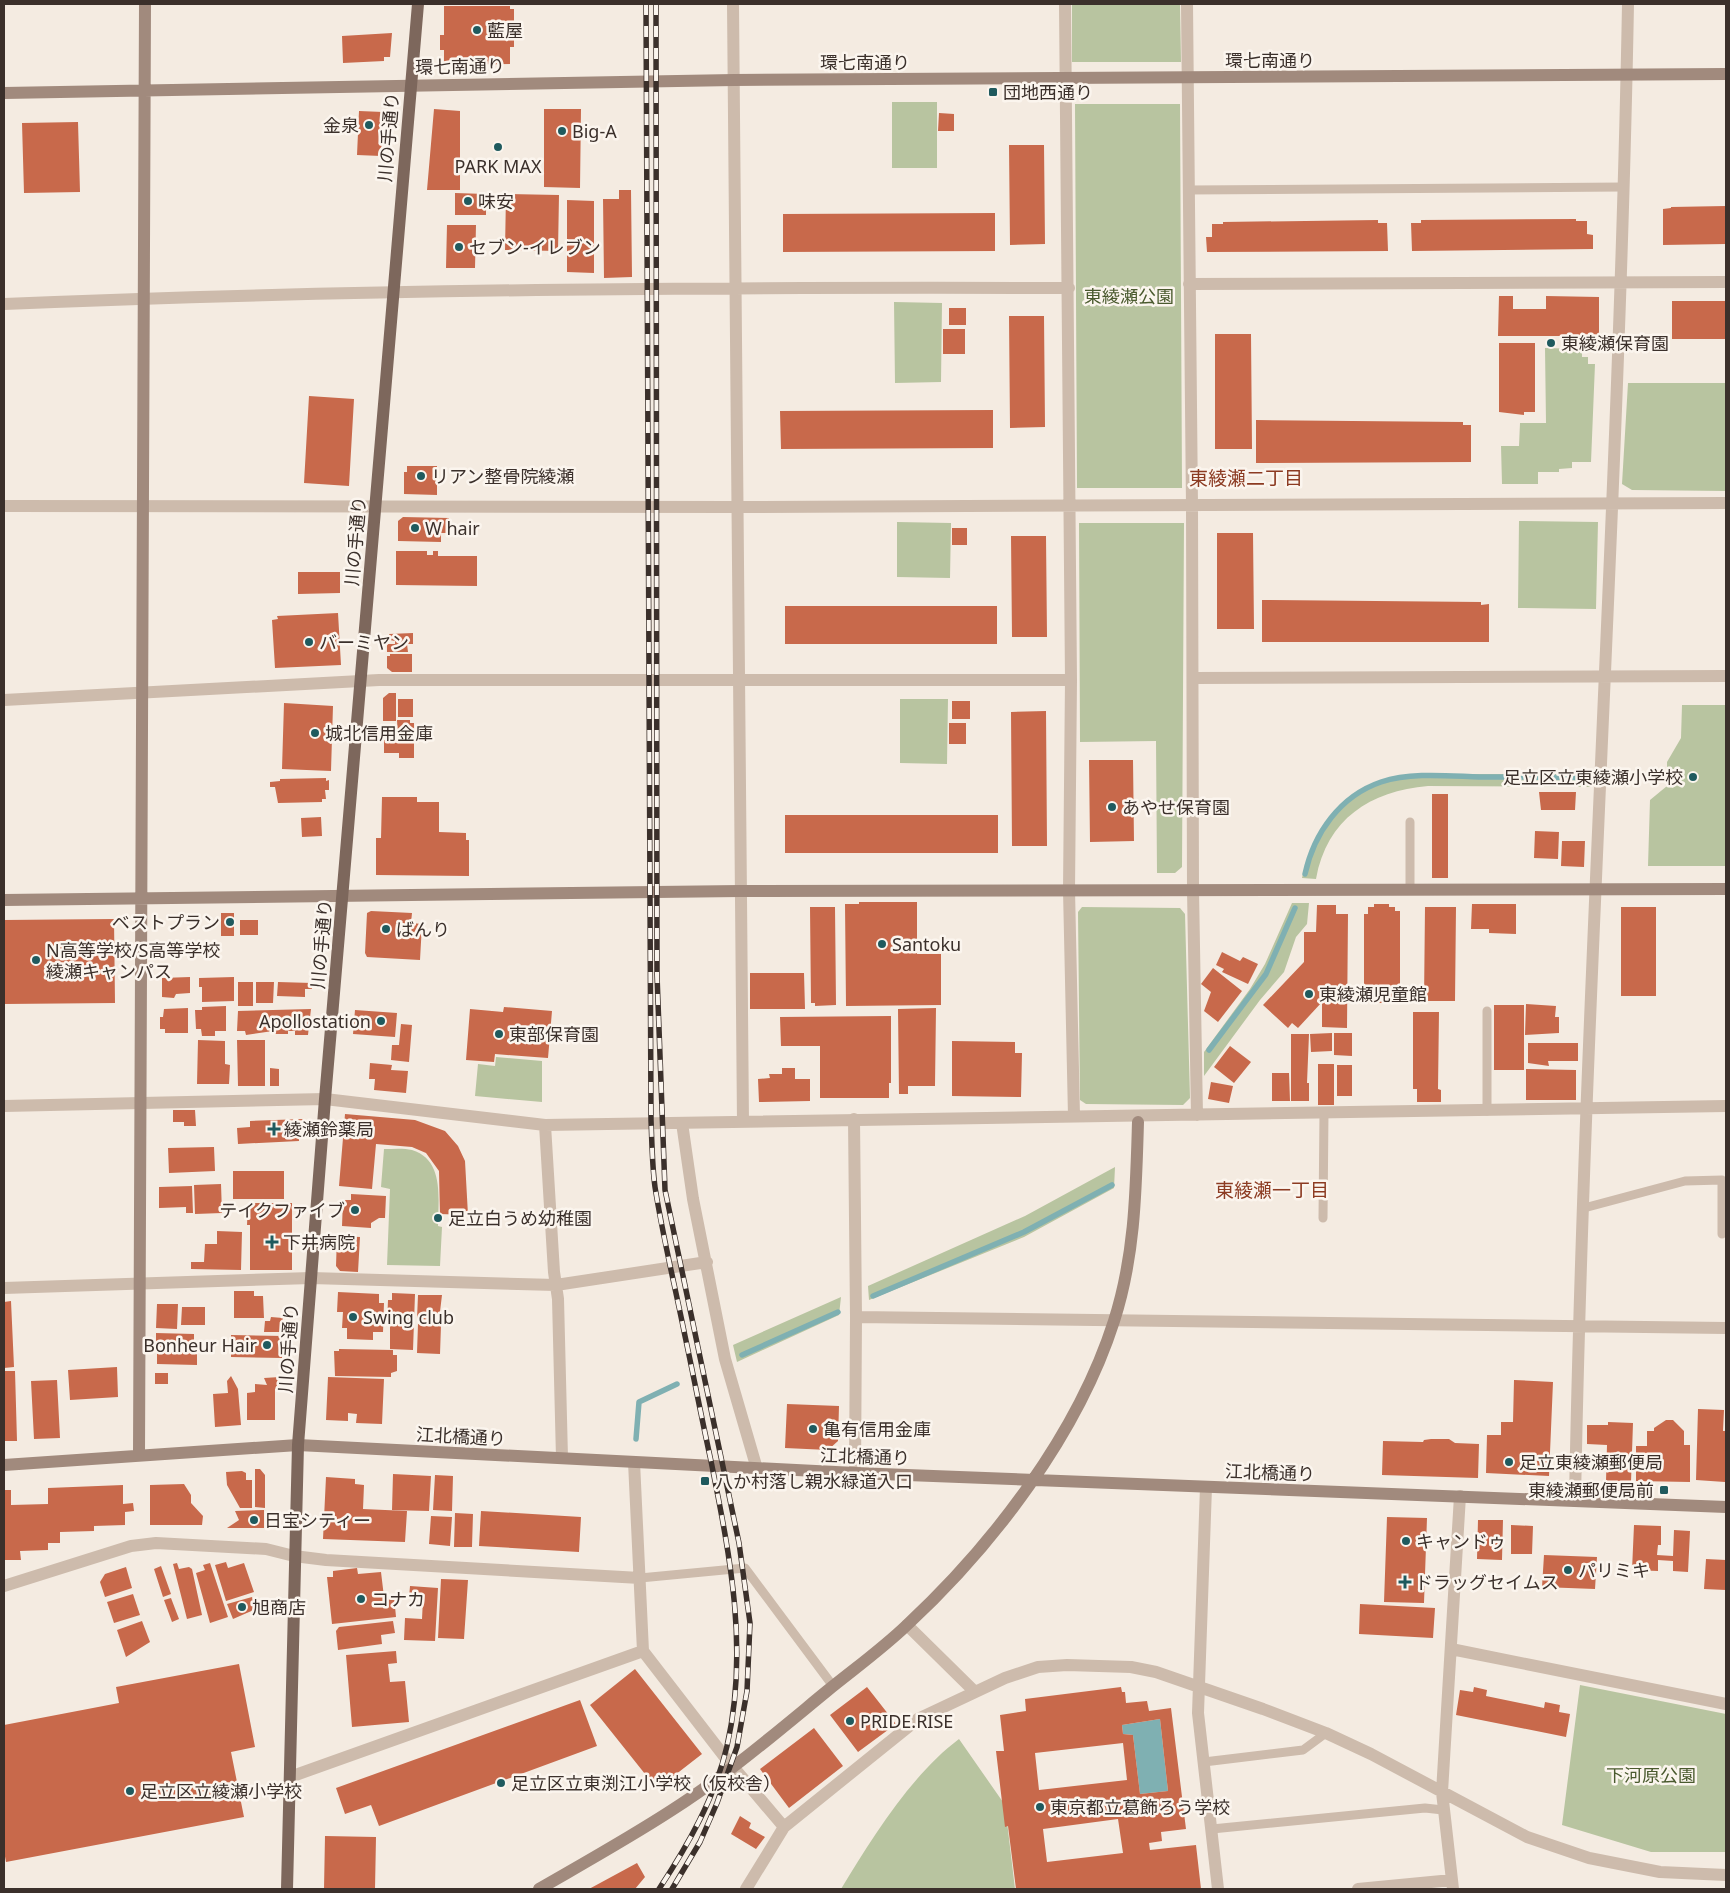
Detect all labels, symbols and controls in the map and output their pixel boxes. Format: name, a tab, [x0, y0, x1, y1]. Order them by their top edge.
place label: 藍屋	[487, 18, 523, 42]
marker: 藍屋	[471, 24, 483, 36]
street label: 環七南通り	[1225, 48, 1315, 72]
street label: 環七南通り	[820, 50, 910, 74]
street label: 環七南通り	[415, 53, 505, 79]
place label: 団地西通り	[1003, 80, 1093, 104]
marker: 団地西通り	[987, 86, 999, 98]
street label: 川の手通り	[372, 91, 404, 183]
place label: 金泉	[323, 113, 359, 137]
marker: 金泉	[363, 119, 375, 131]
place label: Big-A	[572, 119, 617, 143]
marker: Big-A	[556, 125, 568, 137]
marker: PARK MAX	[492, 141, 504, 153]
place label: PARK MAX	[455, 154, 542, 178]
place label: 味安	[478, 189, 514, 213]
marker: 味安	[462, 195, 474, 207]
place label: セブン-イレブン	[469, 235, 601, 259]
marker: セブン-イレブン	[453, 241, 465, 253]
park label: 東綾瀬公園	[1084, 284, 1174, 308]
place label: 東綾瀬保育園	[1561, 331, 1669, 355]
marker: 東綾瀬保育園	[1545, 337, 1557, 349]
place label: リアン整骨院綾瀬	[431, 464, 574, 488]
district label: 東綾瀬二丁目	[1189, 465, 1303, 491]
marker: リアン整骨院綾瀬	[415, 470, 427, 482]
street label: 川の手通り	[339, 495, 371, 587]
place label: W hair	[425, 516, 480, 540]
marker: W hair	[409, 522, 421, 534]
place label: バーミヤン	[319, 630, 409, 654]
marker: バーミヤン	[303, 636, 315, 648]
place label: 城北信用金庫	[325, 721, 433, 745]
marker: 城北信用金庫	[309, 727, 321, 739]
place label: 足立区立東綾瀬小学校	[1503, 765, 1683, 789]
marker: 足立区立東綾瀬小学校	[1687, 771, 1699, 783]
place label: あやせ保育園	[1122, 795, 1230, 819]
marker: あやせ保育園	[1106, 801, 1118, 813]
street label: 川の手通り	[305, 898, 337, 990]
place label: ベストプラン	[112, 910, 220, 934]
marker: ベストプラン	[224, 916, 236, 928]
place label: ばんり	[396, 917, 450, 941]
marker: ばんり	[380, 923, 392, 935]
place label: Santoku	[892, 932, 961, 956]
place label: N高等学校/S高等学校 綾瀬キャンパス	[46, 938, 220, 983]
marker: Santoku	[876, 938, 888, 950]
marker: N高等学校/S高等学校 綾瀬キャンパス	[30, 954, 42, 966]
place label: 東綾瀬児童館	[1319, 982, 1427, 1006]
marker: 東綾瀬児童館	[1303, 988, 1315, 1000]
place label: Apollostation	[259, 1009, 371, 1033]
marker: Apollostation	[375, 1015, 387, 1027]
place label: 東部保育園	[509, 1022, 599, 1046]
marker: 東部保育園	[493, 1028, 505, 1040]
place label: 綾瀬鈴薬局	[284, 1117, 374, 1141]
marker: 綾瀬鈴薬局	[268, 1123, 280, 1135]
district label: 東綾瀬一丁目	[1215, 1177, 1329, 1203]
place label: テイクファイブ	[219, 1198, 345, 1222]
marker: テイクファイブ	[349, 1204, 361, 1216]
place label: 足立白うめ幼稚園	[448, 1206, 592, 1230]
marker: 足立白うめ幼稚園	[432, 1212, 444, 1224]
place label: 下井病院	[283, 1230, 355, 1254]
marker: 下井病院	[265, 1235, 279, 1249]
street label: 川の手通り	[273, 1302, 303, 1394]
place label: Swing club	[363, 1305, 454, 1329]
marker: Swing club	[347, 1311, 359, 1323]
place label: Bonheur Hair	[143, 1333, 258, 1357]
marker: Bonheur Hair	[261, 1339, 273, 1351]
place label: 亀有信用金庫	[823, 1417, 931, 1441]
street label: 江北橋通り	[415, 1422, 507, 1450]
marker: 亀有信用金庫	[807, 1423, 819, 1435]
street label: 江北橋通り	[820, 1442, 910, 1470]
place label: 足立東綾瀬郵便局	[1519, 1450, 1663, 1474]
marker: 足立東綾瀬郵便局	[1503, 1456, 1515, 1468]
street label: 江北橋通り	[1225, 1458, 1315, 1486]
place label: 八か村落し親水緑道入口	[715, 1469, 913, 1493]
marker: 八か村落し親水緑道入口	[699, 1475, 711, 1487]
place label: 東綾瀬郵便局前	[1528, 1478, 1654, 1502]
marker: 東綾瀬郵便局前	[1658, 1484, 1670, 1496]
place label: 日宝シティー	[264, 1508, 371, 1532]
marker: 日宝シティー	[248, 1514, 260, 1526]
place label: キャンドゥ	[1416, 1529, 1506, 1553]
marker: キャンドゥ	[1400, 1535, 1412, 1547]
place label: パリミキ	[1578, 1558, 1650, 1582]
marker: パリミキ	[1562, 1564, 1574, 1576]
place label: ドラッグセイムス	[1415, 1570, 1559, 1594]
marker: ドラッグセイムス	[1399, 1576, 1411, 1588]
place label: コナカ	[371, 1587, 425, 1611]
marker: コナカ	[355, 1593, 367, 1605]
place label: 旭商店	[252, 1595, 306, 1619]
marker: 旭商店	[236, 1601, 248, 1613]
place label: PRIDE.RISE	[860, 1709, 953, 1733]
marker: PRIDE.RISE	[844, 1715, 856, 1727]
park label: 下河原公園	[1606, 1763, 1696, 1787]
place label: 足立区立東渕江小学校（仮校舎）	[511, 1771, 781, 1795]
marker: 足立区立東渕江小学校（仮校舎）	[495, 1777, 507, 1789]
place label: 足立区立綾瀬小学校	[140, 1779, 302, 1803]
marker: 足立区立綾瀬小学校	[124, 1785, 136, 1797]
place label: 東京都立葛飾ろう学校	[1050, 1795, 1230, 1819]
marker: 東京都立葛飾ろう学校	[1034, 1801, 1046, 1813]

